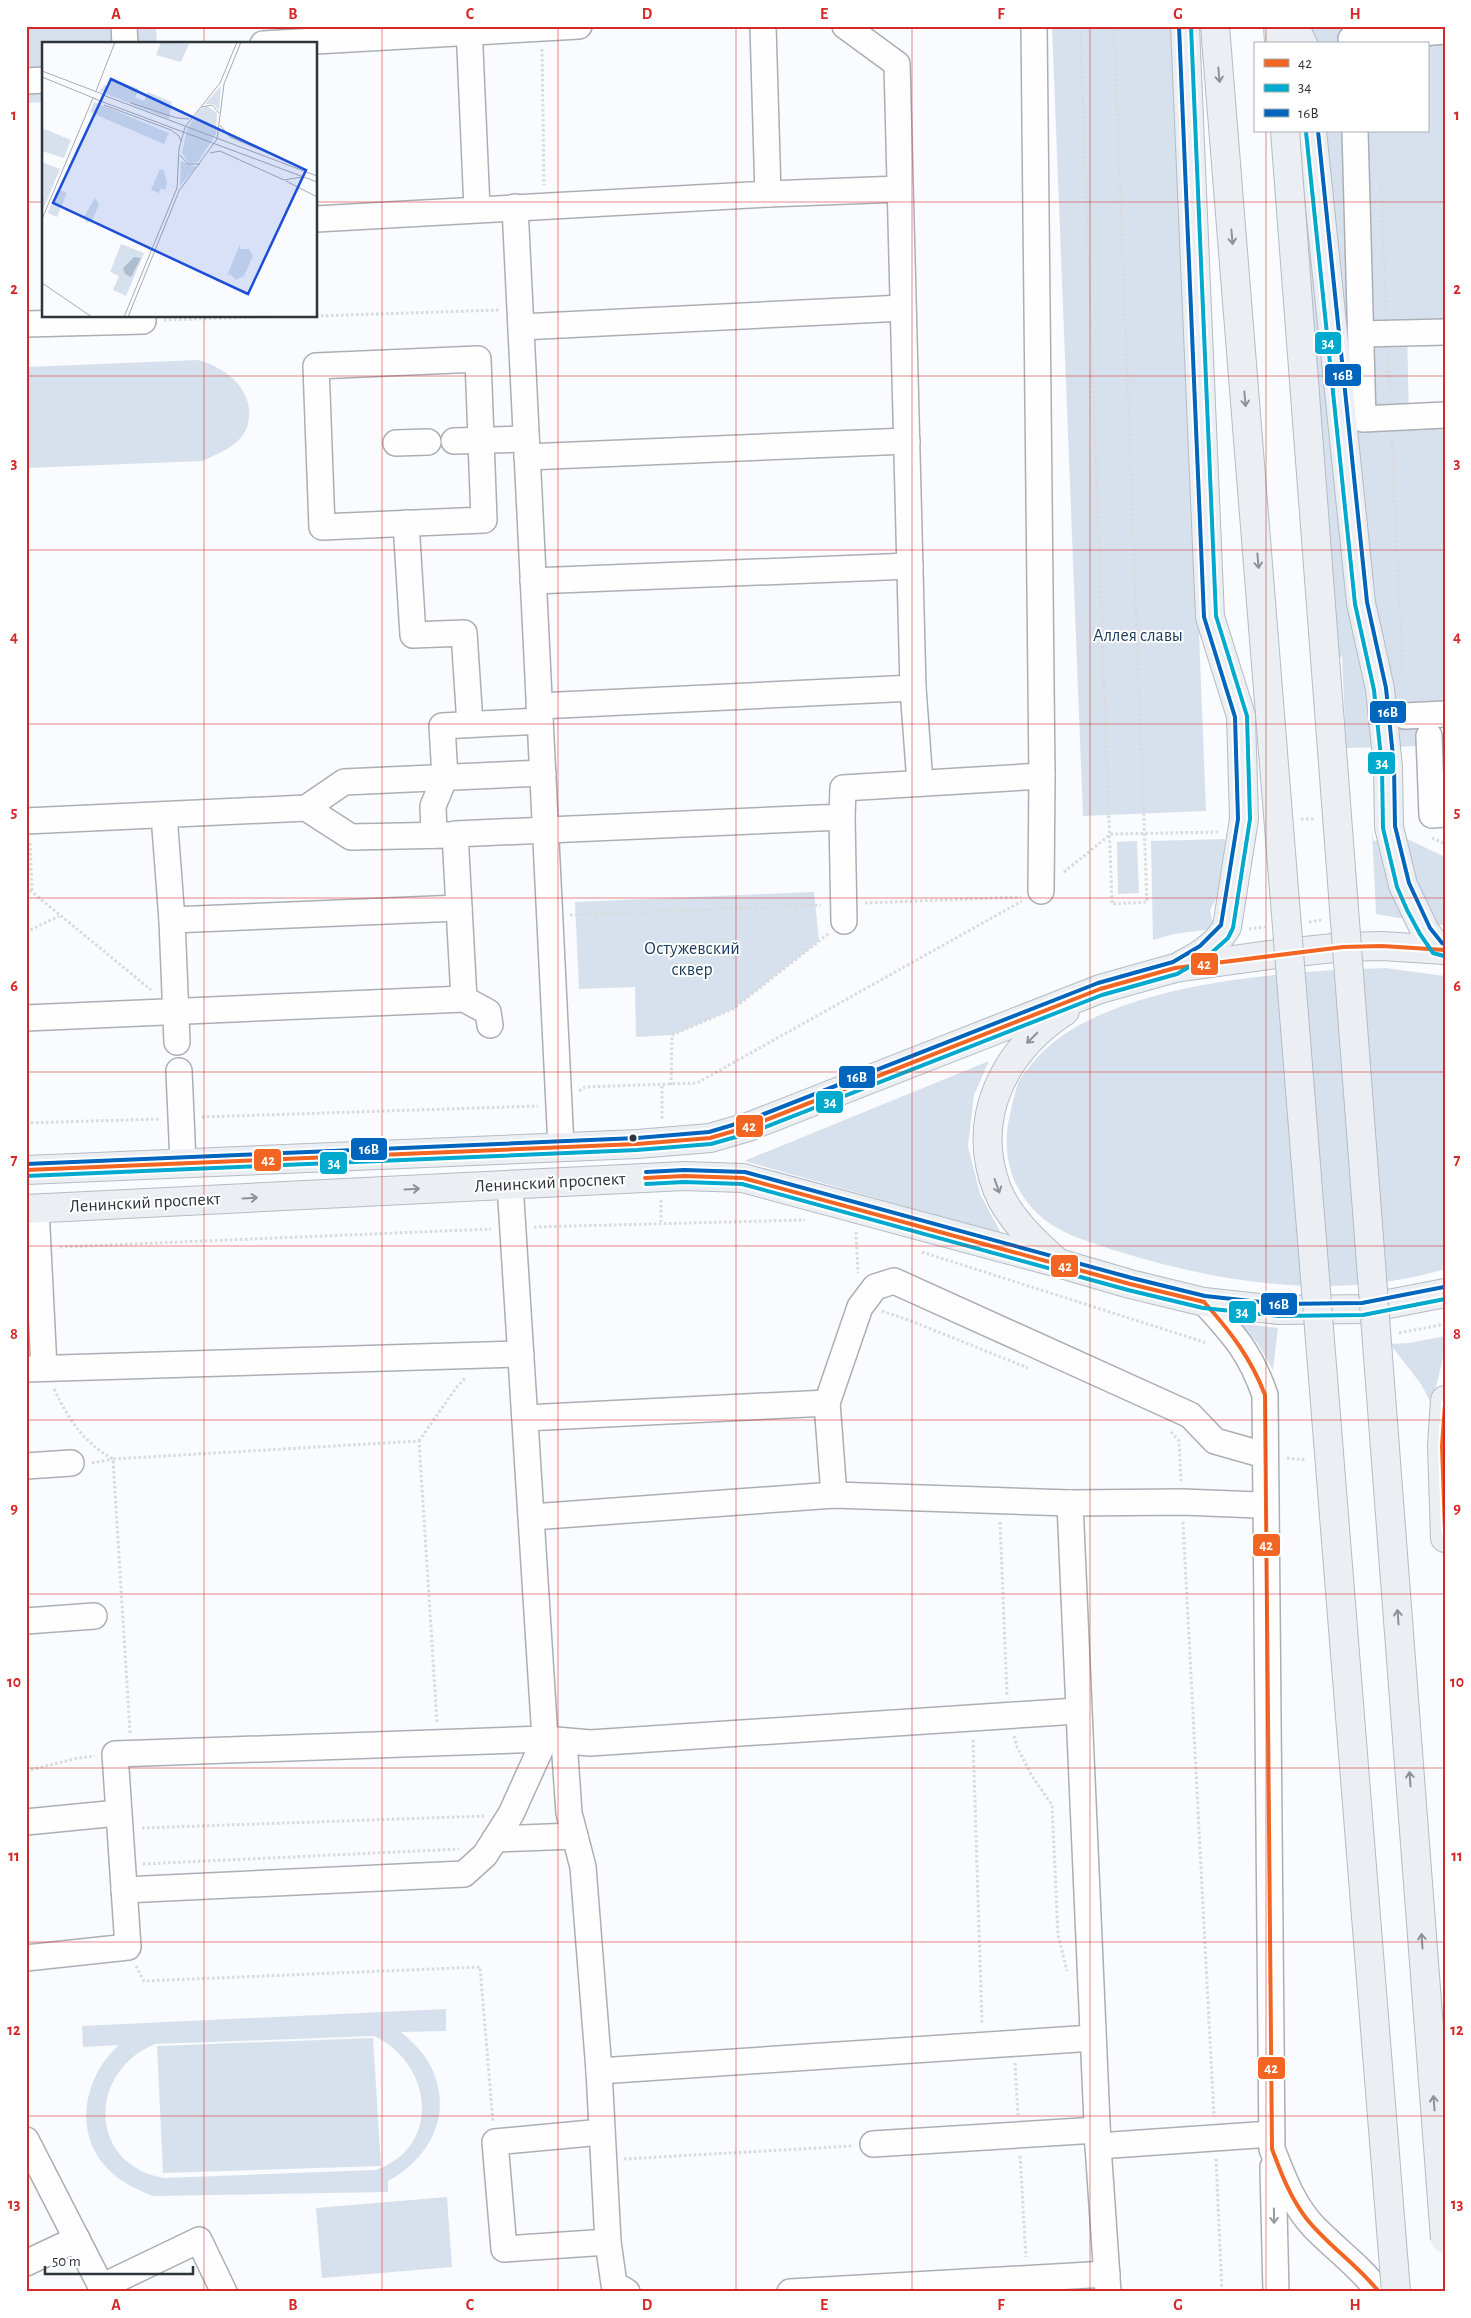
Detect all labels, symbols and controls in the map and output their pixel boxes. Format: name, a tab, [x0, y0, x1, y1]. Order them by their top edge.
text: A	[111, 6, 121, 22]
text: B	[288, 6, 298, 22]
text: C	[466, 6, 475, 22]
text: D	[642, 6, 653, 22]
text: E	[820, 6, 828, 22]
text: F	[997, 6, 1005, 22]
text: G	[1173, 6, 1183, 22]
text: H	[1349, 6, 1361, 22]
inset map	[42, 42, 318, 318]
legend	[1254, 42, 1428, 132]
text: 42	[1298, 56, 1312, 71]
one-way arrow	[1214, 67, 1223, 83]
text: 34	[1298, 80, 1311, 95]
text: 16В	[1298, 106, 1319, 121]
text: 1	[11, 107, 17, 123]
text: 1	[1454, 107, 1460, 123]
one-way arrow	[1227, 229, 1236, 245]
text: 2	[10, 281, 18, 297]
text: 2	[1453, 281, 1461, 297]
line badge: 34	[1314, 331, 1342, 355]
text: 34	[1321, 337, 1335, 351]
line badge: 16В	[1324, 363, 1362, 387]
text: 16В	[1333, 369, 1353, 383]
one-way arrow	[1240, 391, 1249, 407]
text: 3	[11, 455, 18, 471]
text: 3	[1454, 455, 1461, 471]
one-way arrow	[1253, 553, 1262, 569]
park label: Аллея славы	[1093, 627, 1183, 645]
text: 4	[10, 629, 18, 645]
text: 4	[1453, 629, 1461, 645]
line badge: 16В	[1369, 700, 1407, 724]
text: 16В	[1378, 706, 1398, 720]
line badge: 34	[1367, 751, 1396, 775]
text: 34	[1375, 757, 1389, 771]
text: 5	[11, 804, 18, 820]
text: 5	[1454, 804, 1461, 820]
park label: Остужевский сквер	[644, 940, 740, 979]
line badge: 42	[1190, 952, 1219, 976]
text: 42	[1197, 958, 1211, 972]
text: 6	[10, 978, 18, 994]
text: 6	[1453, 978, 1461, 994]
one-way arrow	[1027, 1031, 1039, 1043]
line badge: 16В	[838, 1065, 876, 1089]
text: 16В	[847, 1071, 867, 1085]
line badge: 34	[815, 1090, 844, 1114]
text: 34	[823, 1096, 837, 1110]
line badge: 42	[735, 1114, 764, 1138]
text: 42	[742, 1120, 756, 1134]
unlabelled marker	[628, 1133, 638, 1143]
line badge: 16В	[350, 1137, 388, 1161]
text: 16В	[359, 1143, 379, 1157]
line badge: 42	[253, 1148, 282, 1172]
line badge: 34	[319, 1151, 348, 1175]
text: 7	[11, 1152, 18, 1168]
text: 7	[1454, 1152, 1461, 1168]
text: 42	[261, 1154, 275, 1168]
text: 34	[327, 1157, 341, 1171]
street label: Ленинский проспект	[474, 1170, 626, 1196]
one-way arrow	[993, 1178, 1002, 1193]
one-way arrow	[404, 1185, 420, 1194]
street label: Ленинский проспект	[69, 1190, 221, 1216]
one-way arrow	[241, 1193, 257, 1202]
line badge: 42	[1050, 1254, 1079, 1278]
text: 42	[1058, 1260, 1072, 1274]
line badge: 16В	[1260, 1292, 1298, 1316]
text: 16В	[1269, 1298, 1289, 1312]
line badge: 34	[1228, 1300, 1257, 1324]
text: 34	[1235, 1306, 1249, 1320]
text: 8	[10, 1326, 18, 1342]
text: 8	[1453, 1326, 1461, 1342]
text: 9	[10, 1500, 18, 1516]
text: 9	[1453, 1500, 1461, 1516]
line badge: 42	[1252, 1533, 1281, 1557]
text: 42	[1259, 1539, 1273, 1553]
one-way arrow	[1393, 1609, 1402, 1625]
text: 10	[7, 1674, 21, 1690]
text: 10	[1450, 1674, 1464, 1690]
one-way arrow	[1405, 1771, 1415, 1787]
text: 11	[8, 1848, 20, 1864]
text: 11	[1451, 1848, 1463, 1864]
one-way arrow	[1418, 1933, 1427, 1949]
text: 12	[7, 2022, 21, 2038]
text: 12	[1450, 2022, 1464, 2038]
line badge: 42	[1257, 2056, 1286, 2080]
text: 42	[1264, 2062, 1278, 2076]
one-way arrow	[1430, 2095, 1439, 2111]
text: 13	[8, 2196, 20, 2212]
text: 13	[1451, 2196, 1463, 2212]
one-way arrow	[1269, 2207, 1279, 2223]
scale bar	[45, 2243, 192, 2275]
text: 50 m	[52, 2254, 81, 2269]
text: A	[111, 2297, 121, 2313]
text: B	[288, 2297, 298, 2313]
text: C	[466, 2297, 475, 2313]
text: D	[642, 2297, 653, 2313]
text: E	[820, 2297, 828, 2313]
text: F	[997, 2297, 1005, 2313]
text: G	[1173, 2297, 1183, 2313]
text: H	[1349, 2297, 1361, 2313]

